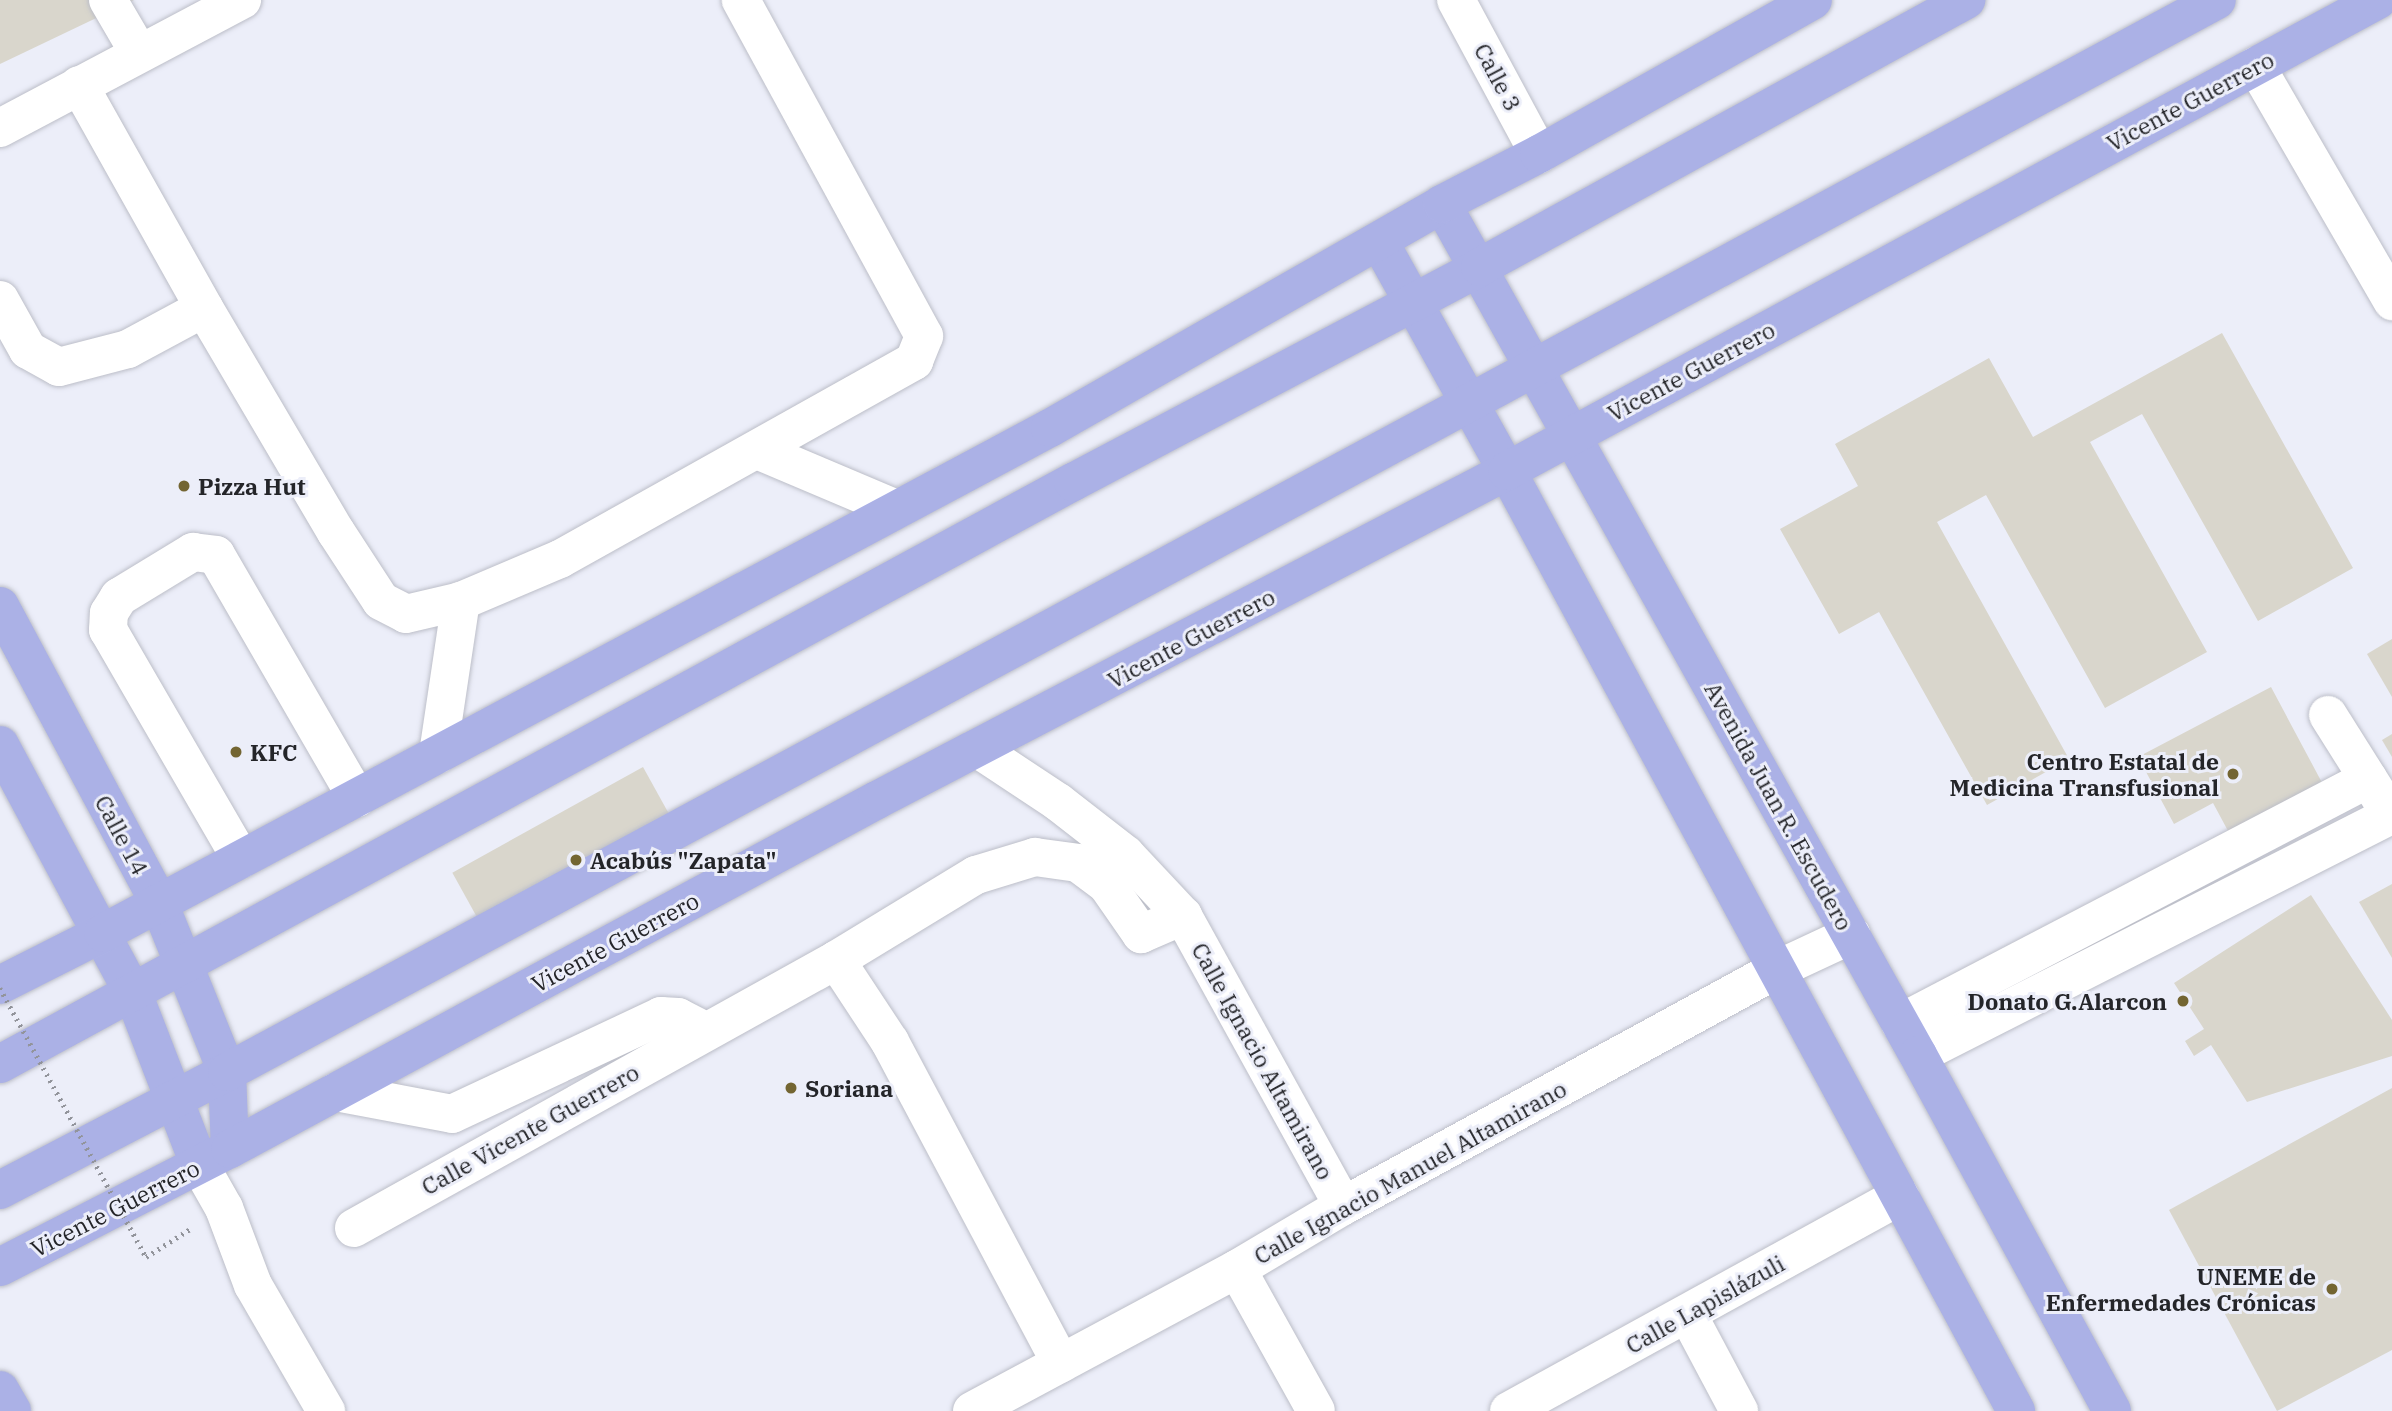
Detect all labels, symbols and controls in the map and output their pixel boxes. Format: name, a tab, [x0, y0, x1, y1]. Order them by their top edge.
street label: Calle 3	[1469, 39, 1527, 115]
street label: Vicente Guerrero	[2102, 45, 2278, 157]
street label: Vicente Guerrero	[1603, 315, 1779, 427]
place label: Pizza Hut	[198, 472, 306, 500]
marker: Pizza Hut	[176, 478, 192, 494]
street label: Vicente Guerrero	[1103, 582, 1279, 694]
street label: Avenida Juan R. Escudero	[1699, 677, 1859, 935]
place label: KFC	[250, 738, 297, 766]
marker: KFC	[228, 744, 244, 760]
place label: Centro Estatal de Medicina Transfusional	[1950, 747, 2219, 801]
marker: Centro Estatal de Medicina Transfusional	[2225, 766, 2241, 782]
street label: Calle 14	[90, 790, 154, 880]
place label: Acabús "Zapata"	[590, 846, 776, 874]
marker: Acabús "Zapata"	[568, 852, 584, 868]
street label: Vicente Guerrero	[527, 886, 703, 998]
street label: Calle Ignacio Altamirano	[1186, 938, 1340, 1184]
place label: Donato G.Alarcon	[1968, 987, 2167, 1015]
marker: Donato G.Alarcon	[2173, 991, 2193, 1011]
street label: Calle Vicente Guerrero	[417, 1058, 643, 1200]
place label: Soriana	[805, 1074, 893, 1102]
street label: Calle Ignacio Manuel Altamirano	[1249, 1074, 1571, 1270]
marker: Soriana	[783, 1080, 799, 1096]
street label: Vicente Guerrero	[26, 1154, 204, 1262]
street label: Calle Lapislázuli	[1621, 1249, 1789, 1359]
place label: UNEME de Enfermedades Crónicas	[2046, 1262, 2316, 1316]
marker: UNEME de Enfermedades Crónicas	[2322, 1279, 2342, 1299]

